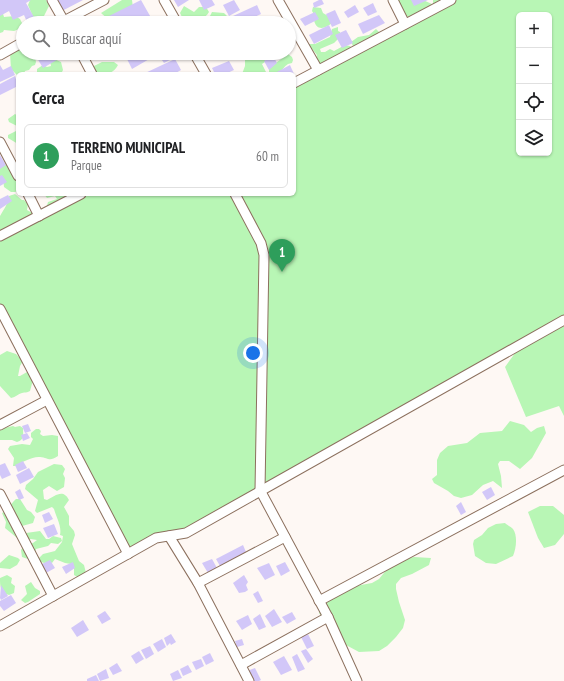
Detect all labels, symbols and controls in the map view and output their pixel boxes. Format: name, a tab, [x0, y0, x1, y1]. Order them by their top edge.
map controls	[516, 12, 552, 156]
button: +	[516, 12, 552, 48]
search box	[16, 16, 296, 60]
icon: search	[30, 27, 52, 49]
text: Buscar aquí	[62, 29, 122, 48]
button: −	[516, 48, 552, 84]
button: locate	[516, 84, 552, 120]
text: Cerca	[32, 87, 65, 109]
button: layers	[516, 120, 552, 156]
text: TERRENO MUNICIPAL	[71, 138, 185, 157]
text: 1	[43, 148, 49, 165]
text: 60 m	[256, 148, 279, 165]
text: Parque	[71, 157, 102, 174]
pin: 1	[269, 239, 295, 272]
your location	[243, 343, 263, 363]

